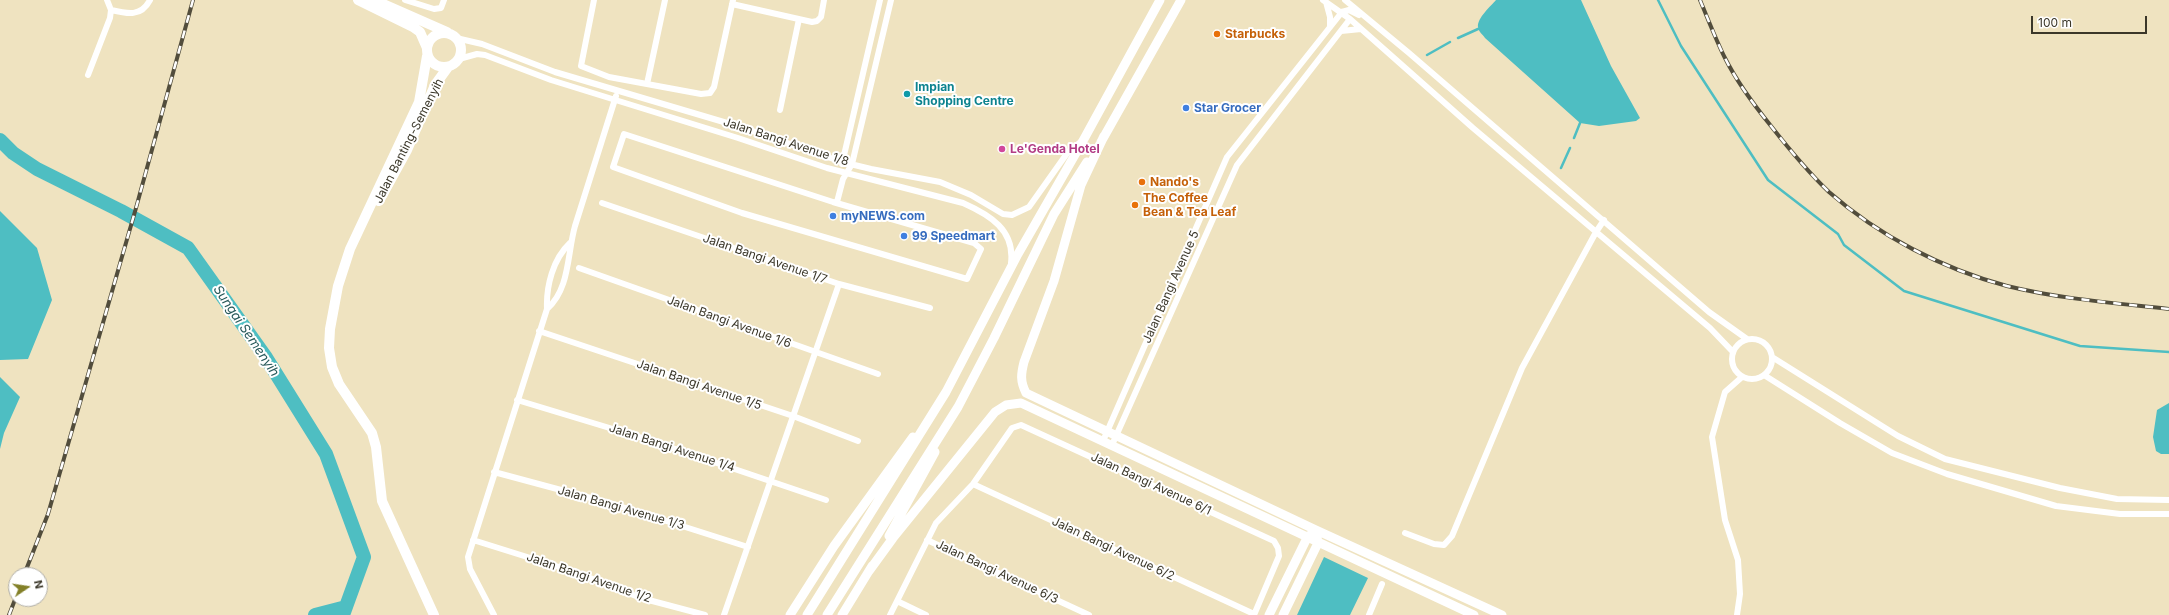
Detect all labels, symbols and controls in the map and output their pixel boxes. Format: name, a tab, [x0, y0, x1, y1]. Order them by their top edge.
scale bar	[2033, 8, 2149, 34]
text: 100 m	[2038, 15, 2072, 30]
place label: Starbucks	[1225, 27, 1285, 41]
marker: Starbucks	[1212, 29, 1222, 39]
street label: Jalan Banting-Semenyih	[371, 76, 447, 206]
place label: Impian Shopping Centre	[915, 80, 1014, 108]
marker: Impian Shopping Centre	[902, 89, 912, 99]
place label: Star Grocer	[1194, 101, 1261, 115]
marker: Star Grocer	[1181, 103, 1191, 113]
street label: Jalan Bangi Avenue 1/8	[721, 115, 851, 169]
place label: Le'Genda Hotel	[1010, 142, 1100, 156]
marker: Le'Genda Hotel	[997, 144, 1007, 154]
place label: Nando's	[1150, 175, 1199, 189]
marker: Nando's	[1137, 177, 1147, 187]
place label: The Coffee Bean & Tea Leaf	[1143, 191, 1236, 219]
marker: The Coffee Bean & Tea Leaf	[1130, 200, 1140, 210]
place label: myNEWS.com	[841, 209, 925, 223]
marker: myNEWS.com	[828, 211, 838, 221]
street label: Jalan Bangi Avenue 5	[1140, 228, 1202, 346]
place label: 99 Speedmart	[912, 229, 995, 243]
street label: Jalan Bangi Avenue 1/7	[701, 231, 829, 287]
marker: 99 Speedmart	[899, 231, 909, 241]
water label: Sungai Semenyih	[210, 282, 282, 380]
street label: Jalan Bangi Avenue 1/6	[665, 293, 793, 351]
street label: Jalan Bangi Avenue 1/5	[635, 357, 763, 413]
street label: Jalan Bangi Avenue 1/4	[607, 421, 737, 475]
street label: Jalan Bangi Avenue 6/1	[1089, 450, 1213, 518]
street label: Jalan Bangi Avenue 1/3	[556, 483, 686, 533]
street label: Jalan Bangi Avenue 6/2	[1049, 514, 1177, 584]
street label: Jalan Bangi Avenue 6/3	[933, 537, 1061, 607]
street label: Jalan Bangi Avenue 1/2	[525, 550, 653, 606]
north arrow	[8, 567, 48, 607]
text: N	[31, 579, 46, 590]

